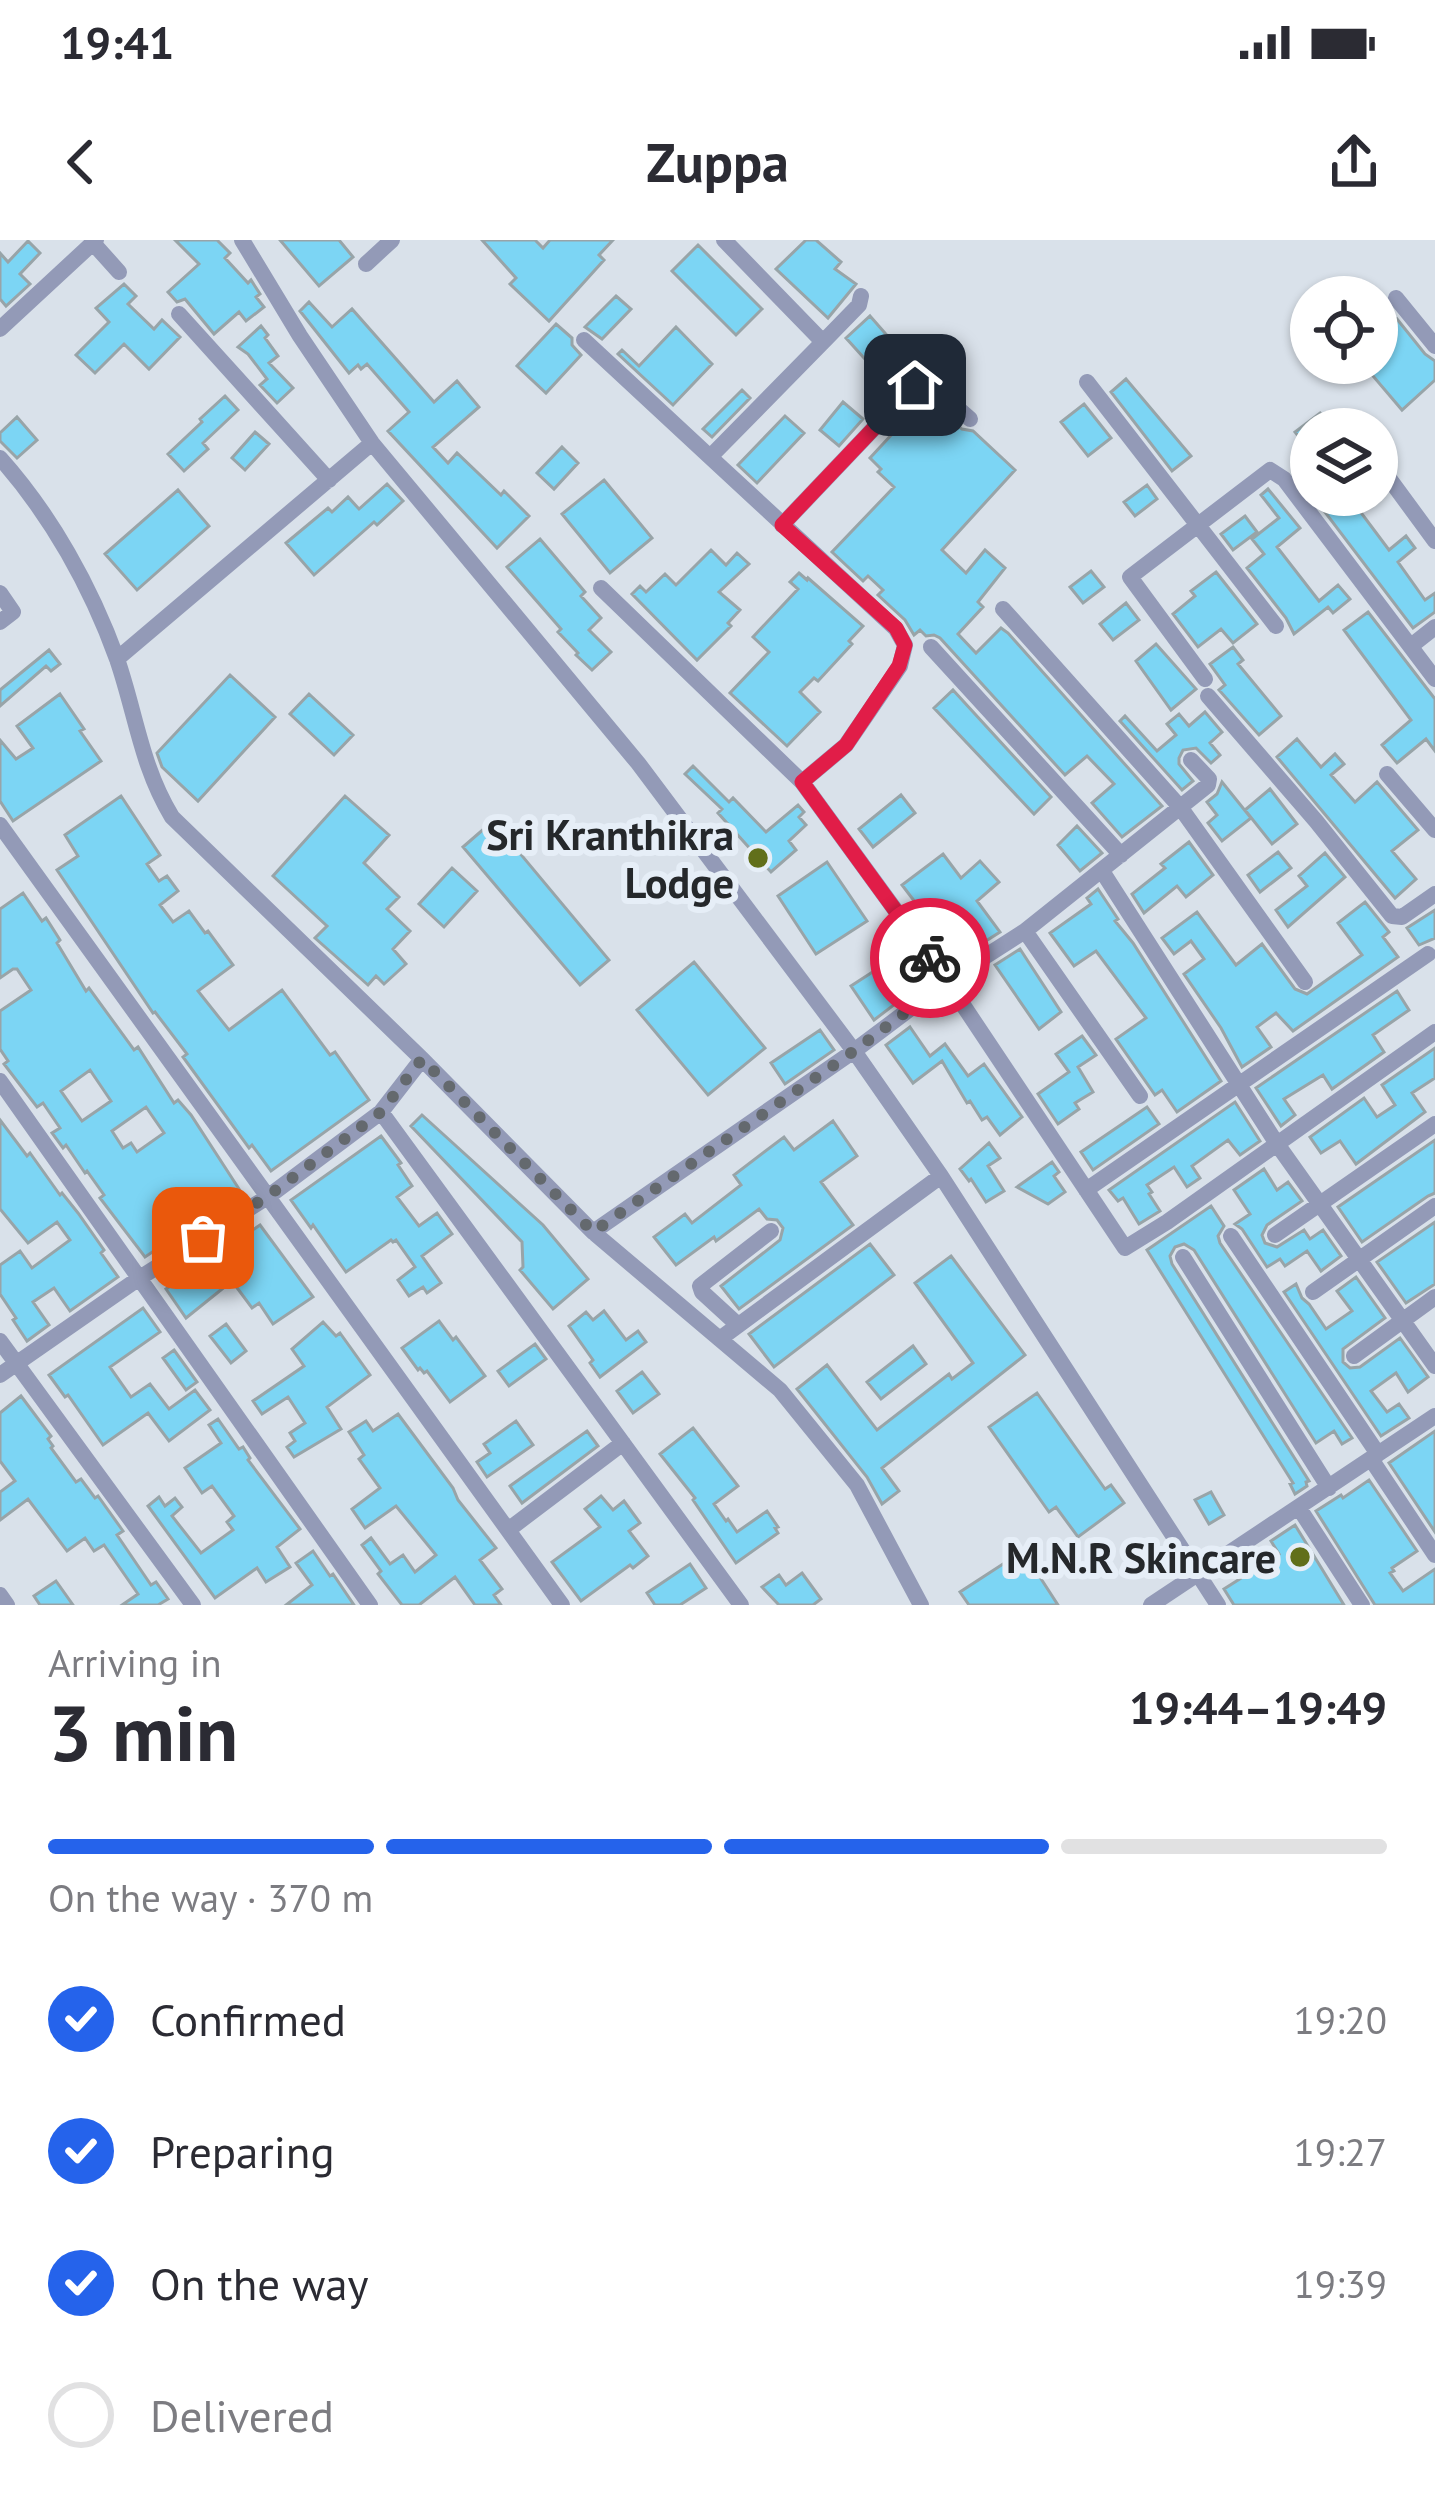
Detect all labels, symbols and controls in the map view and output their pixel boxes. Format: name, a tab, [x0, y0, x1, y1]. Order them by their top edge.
text: 19:41	[60, 13, 174, 71]
text: Zuppa	[646, 127, 789, 197]
icon: back	[48, 129, 114, 195]
icon: share	[1321, 129, 1387, 195]
map controls	[1290, 276, 1398, 516]
button: locate	[1290, 276, 1398, 384]
pin	[864, 334, 966, 436]
icon: home	[882, 352, 948, 418]
button: layers	[1290, 408, 1398, 516]
place label: Sri Kranthikra Lodge	[486, 807, 734, 910]
marker: Sri Kranthikra Lodge	[745, 845, 771, 871]
courier	[870, 898, 990, 1018]
icon: bike	[897, 925, 963, 991]
pin	[152, 1187, 254, 1289]
icon: bag	[170, 1205, 236, 1271]
place label: M.N.R Skincare	[1006, 1530, 1276, 1585]
marker: M.N.R Skincare	[1287, 1544, 1313, 1570]
text: Arriving in	[48, 1637, 222, 1688]
text: 19:44–19:49	[1129, 1678, 1387, 1736]
text: 3 min	[48, 1682, 238, 1783]
text: On the way · 370 m	[48, 1872, 373, 1923]
icon: check	[48, 1986, 114, 2052]
text: Confirmed	[150, 1990, 346, 2048]
text: 19:20	[1293, 1994, 1387, 2045]
icon: check	[48, 2118, 114, 2184]
text: Preparing	[150, 2122, 335, 2180]
text: 19:27	[1293, 2126, 1387, 2177]
icon: check	[48, 2250, 114, 2316]
text: On the way	[150, 2254, 369, 2312]
text: 19:39	[1293, 2258, 1387, 2309]
text: Delivered	[150, 2386, 334, 2444]

